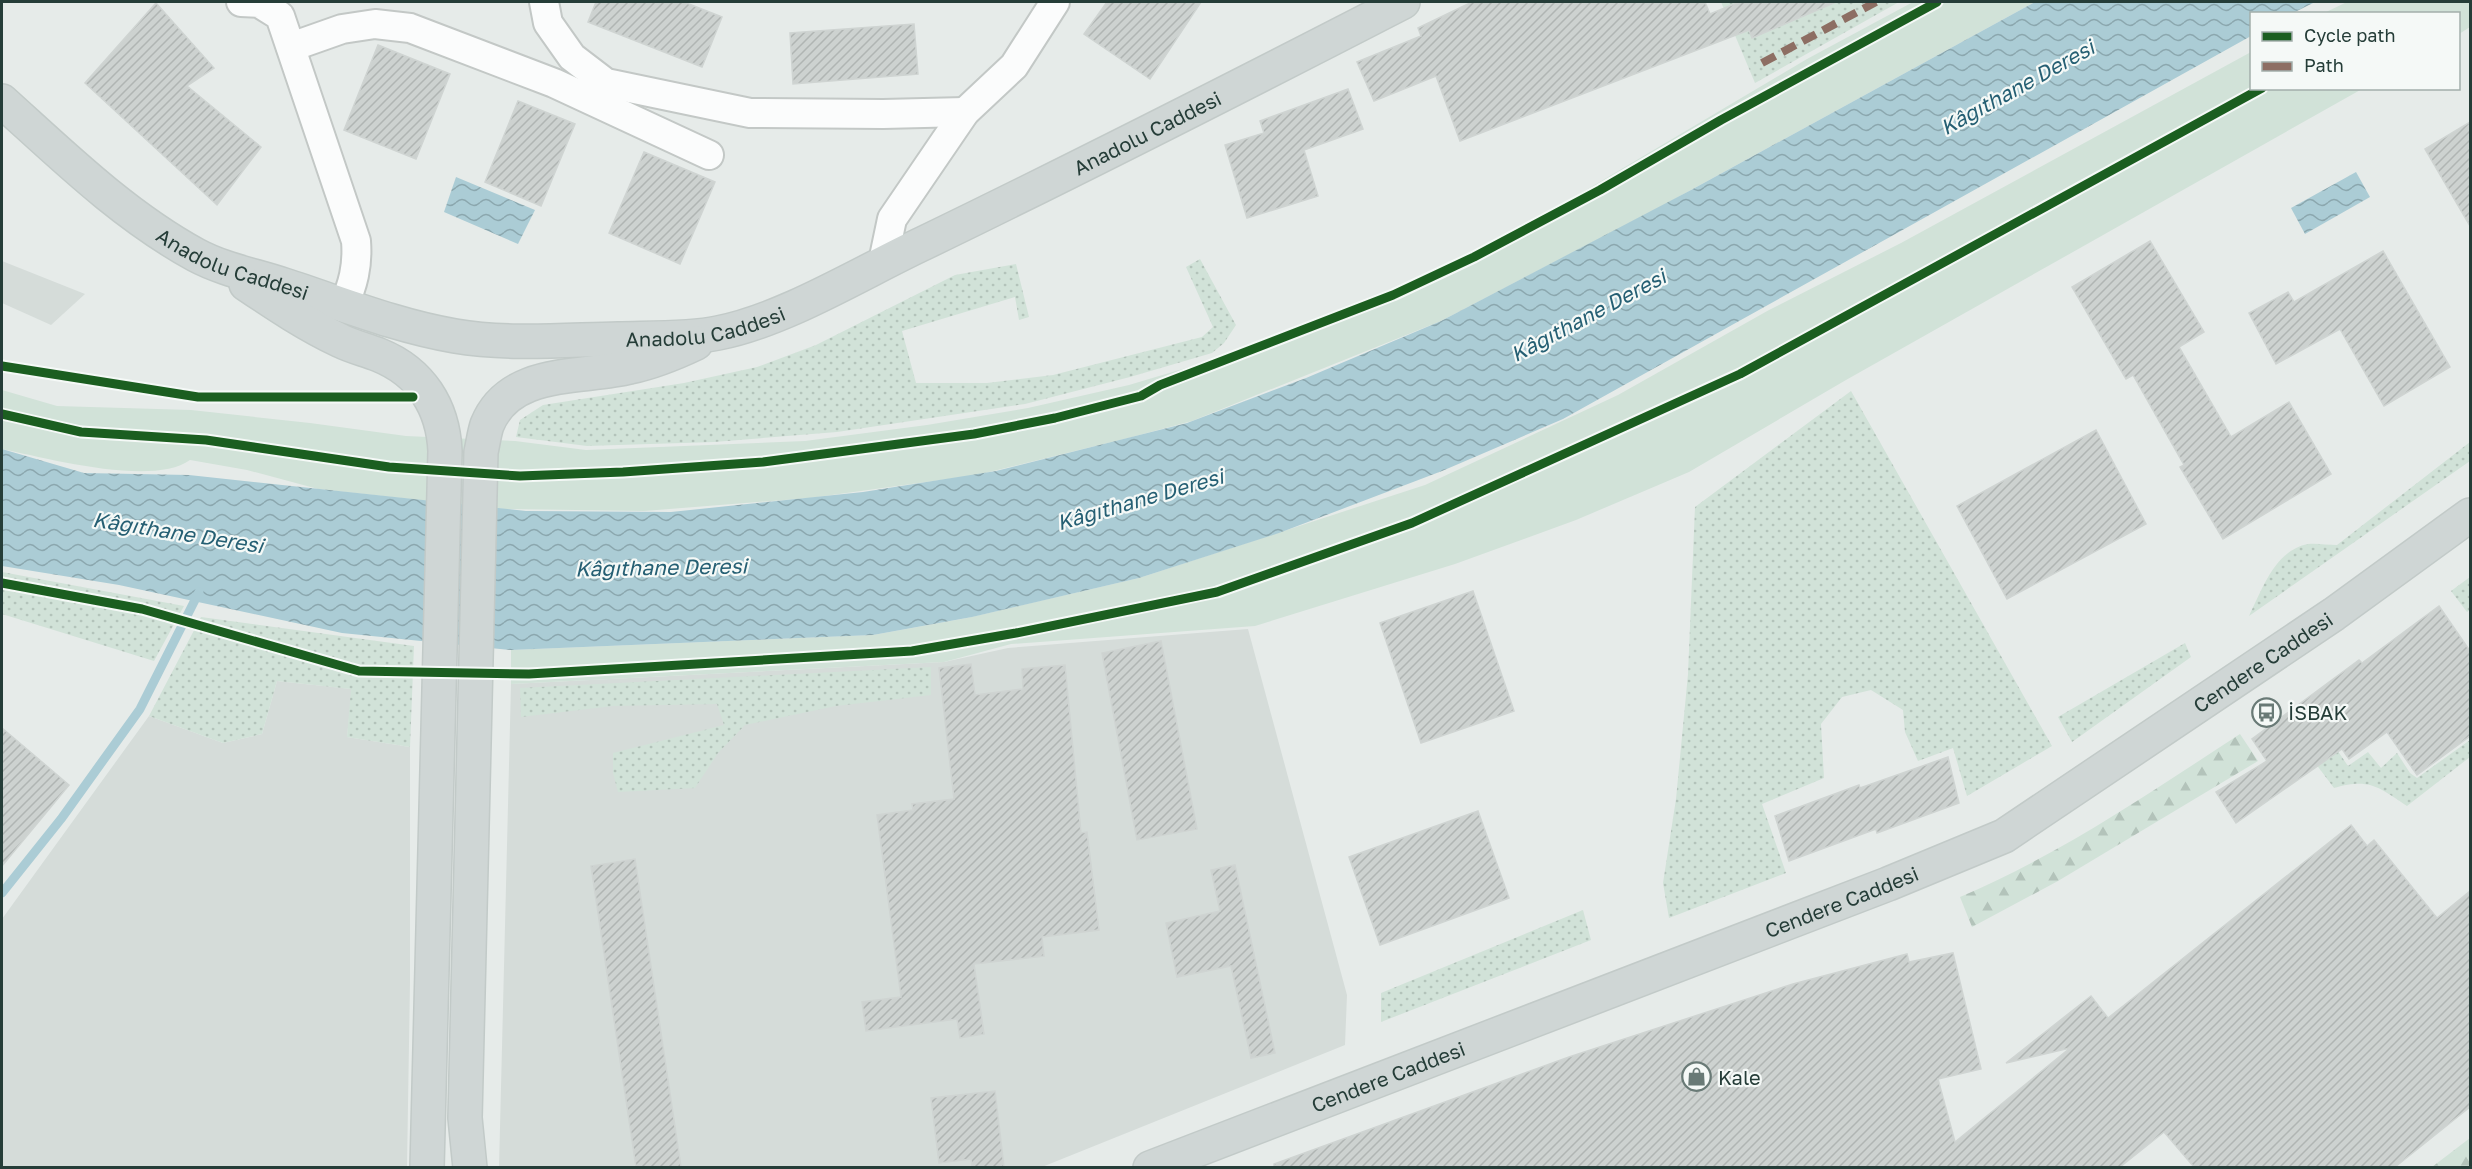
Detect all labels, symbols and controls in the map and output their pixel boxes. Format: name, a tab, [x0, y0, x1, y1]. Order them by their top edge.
legend	[2250, 12, 2460, 90]
text: Cycle path	[2304, 24, 2396, 46]
water label: Kâğıthane Deresi	[1935, 33, 2101, 140]
text: Path	[2304, 54, 2344, 76]
street label: Anadolu Caddesi	[1069, 85, 1225, 180]
street label: Anadolu Caddesi	[152, 222, 312, 304]
water label: Kâğıthane Deresi	[1506, 262, 1672, 367]
street label: Anadolu Caddesi	[625, 301, 788, 351]
water label: Kâğıthane Deresi	[1054, 462, 1229, 535]
water label: Kâğıthane Deresi	[91, 506, 267, 559]
water label: Kâğıthane Deresi	[575, 552, 750, 581]
street label: Cendere Caddesi	[2188, 607, 2337, 717]
bus stop icon: İSBAK	[2251, 696, 2283, 728]
place label: İSBAK	[2288, 700, 2347, 724]
street label: Cendere Caddesi	[1761, 861, 1922, 942]
street label: Cendere Caddesi	[1308, 1036, 1468, 1117]
shop icon: Kale	[1681, 1061, 1713, 1093]
place label: Kale	[1718, 1065, 1761, 1089]

